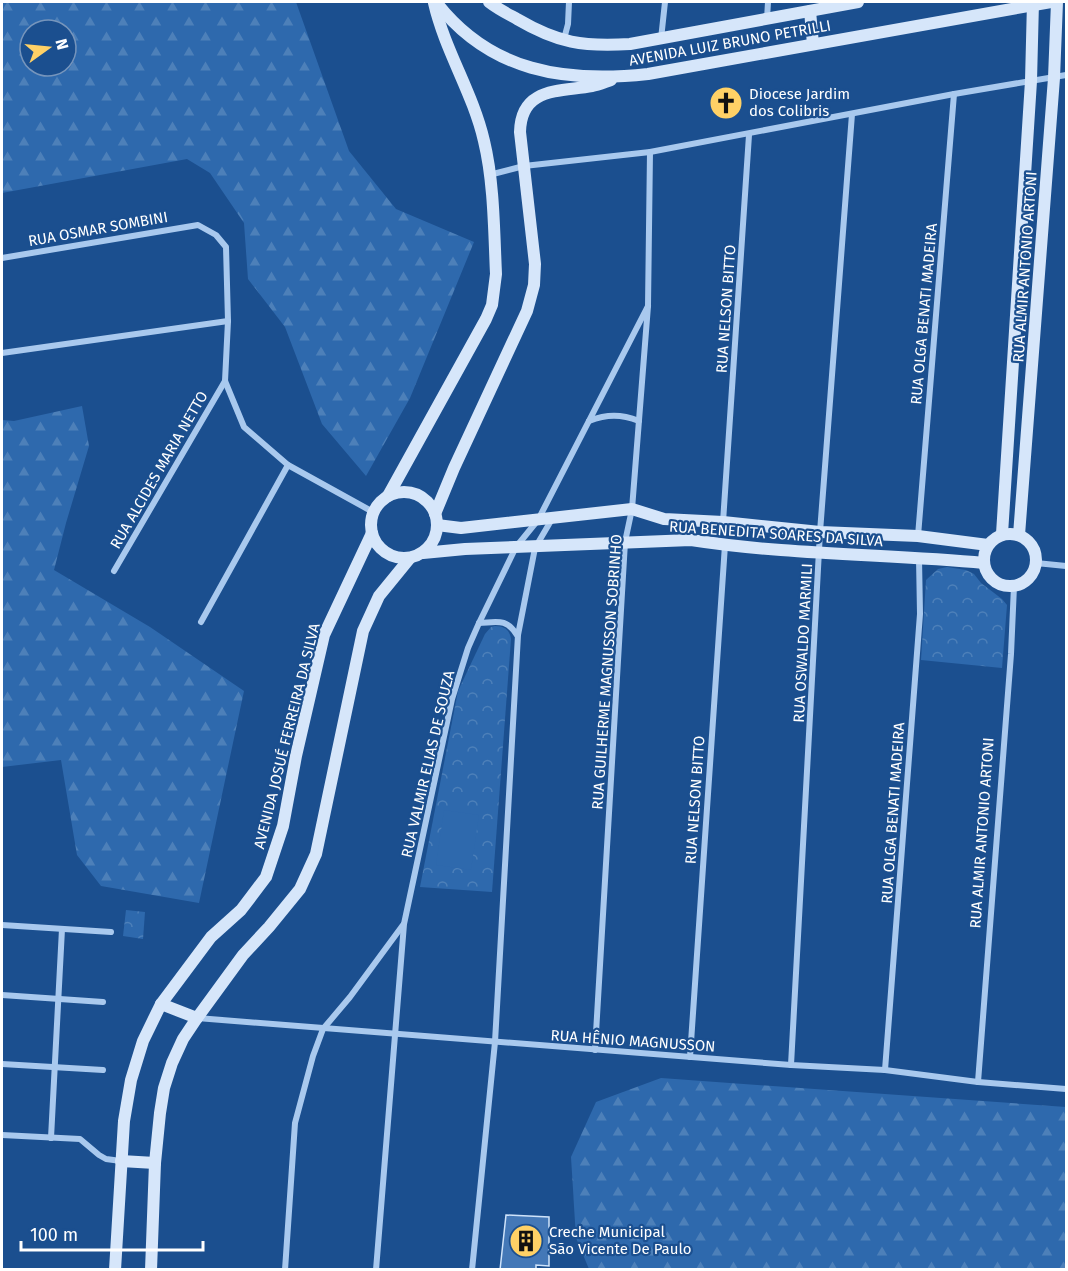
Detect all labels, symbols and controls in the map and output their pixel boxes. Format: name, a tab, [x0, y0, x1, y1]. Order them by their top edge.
street label: AVENIDA LUIZ BRUNO PETRILLI	[628, 16, 832, 70]
north arrow	[18, 18, 78, 78]
text: N	[51, 37, 73, 52]
church icon: Diocese Jardim dos Colibris	[708, 85, 744, 121]
place label: Diocese Jardim dos Colibris	[749, 85, 850, 120]
street label: RUA ALMIR ANTONIO ARTONI	[1009, 171, 1041, 363]
street label: RUA OSMAR SOMBINI	[27, 208, 169, 250]
street label: RUA OLGA BENATI MADEIRA	[907, 222, 941, 405]
street label: RUA NELSON BITTO	[713, 244, 739, 374]
street label: RUA ALCIDES MARIA NETTO	[106, 388, 212, 552]
street label: RUA BENEDITA SOARES DA SILVA	[669, 518, 884, 550]
street label: RUA GUILHERME MAGNUSSON SOBRINHO	[588, 534, 626, 810]
street label: RUA OSWALDO MARMILI	[790, 563, 816, 723]
street label: AVENIDA JOSUÉ FERREIRA DA SILVA	[250, 621, 324, 851]
street label: RUA VALMIR ELIAS DE SOUZA	[398, 668, 458, 859]
street label: RUA OLGA BENATI MADEIRA	[878, 721, 908, 904]
street label: RUA NELSON BITTO	[682, 735, 708, 865]
street label: RUA ALMIR ANTONIO ARTONI	[966, 737, 998, 929]
street label: RUA HÊNIO MAGNUSSON	[550, 1026, 716, 1056]
scale bar	[21, 1214, 202, 1252]
building icon: Creche Municipal São Vicente De Paulo	[508, 1223, 544, 1259]
place label: Creche Municipal São Vicente De Paulo	[549, 1223, 692, 1258]
text: 100 m	[30, 1224, 78, 1246]

